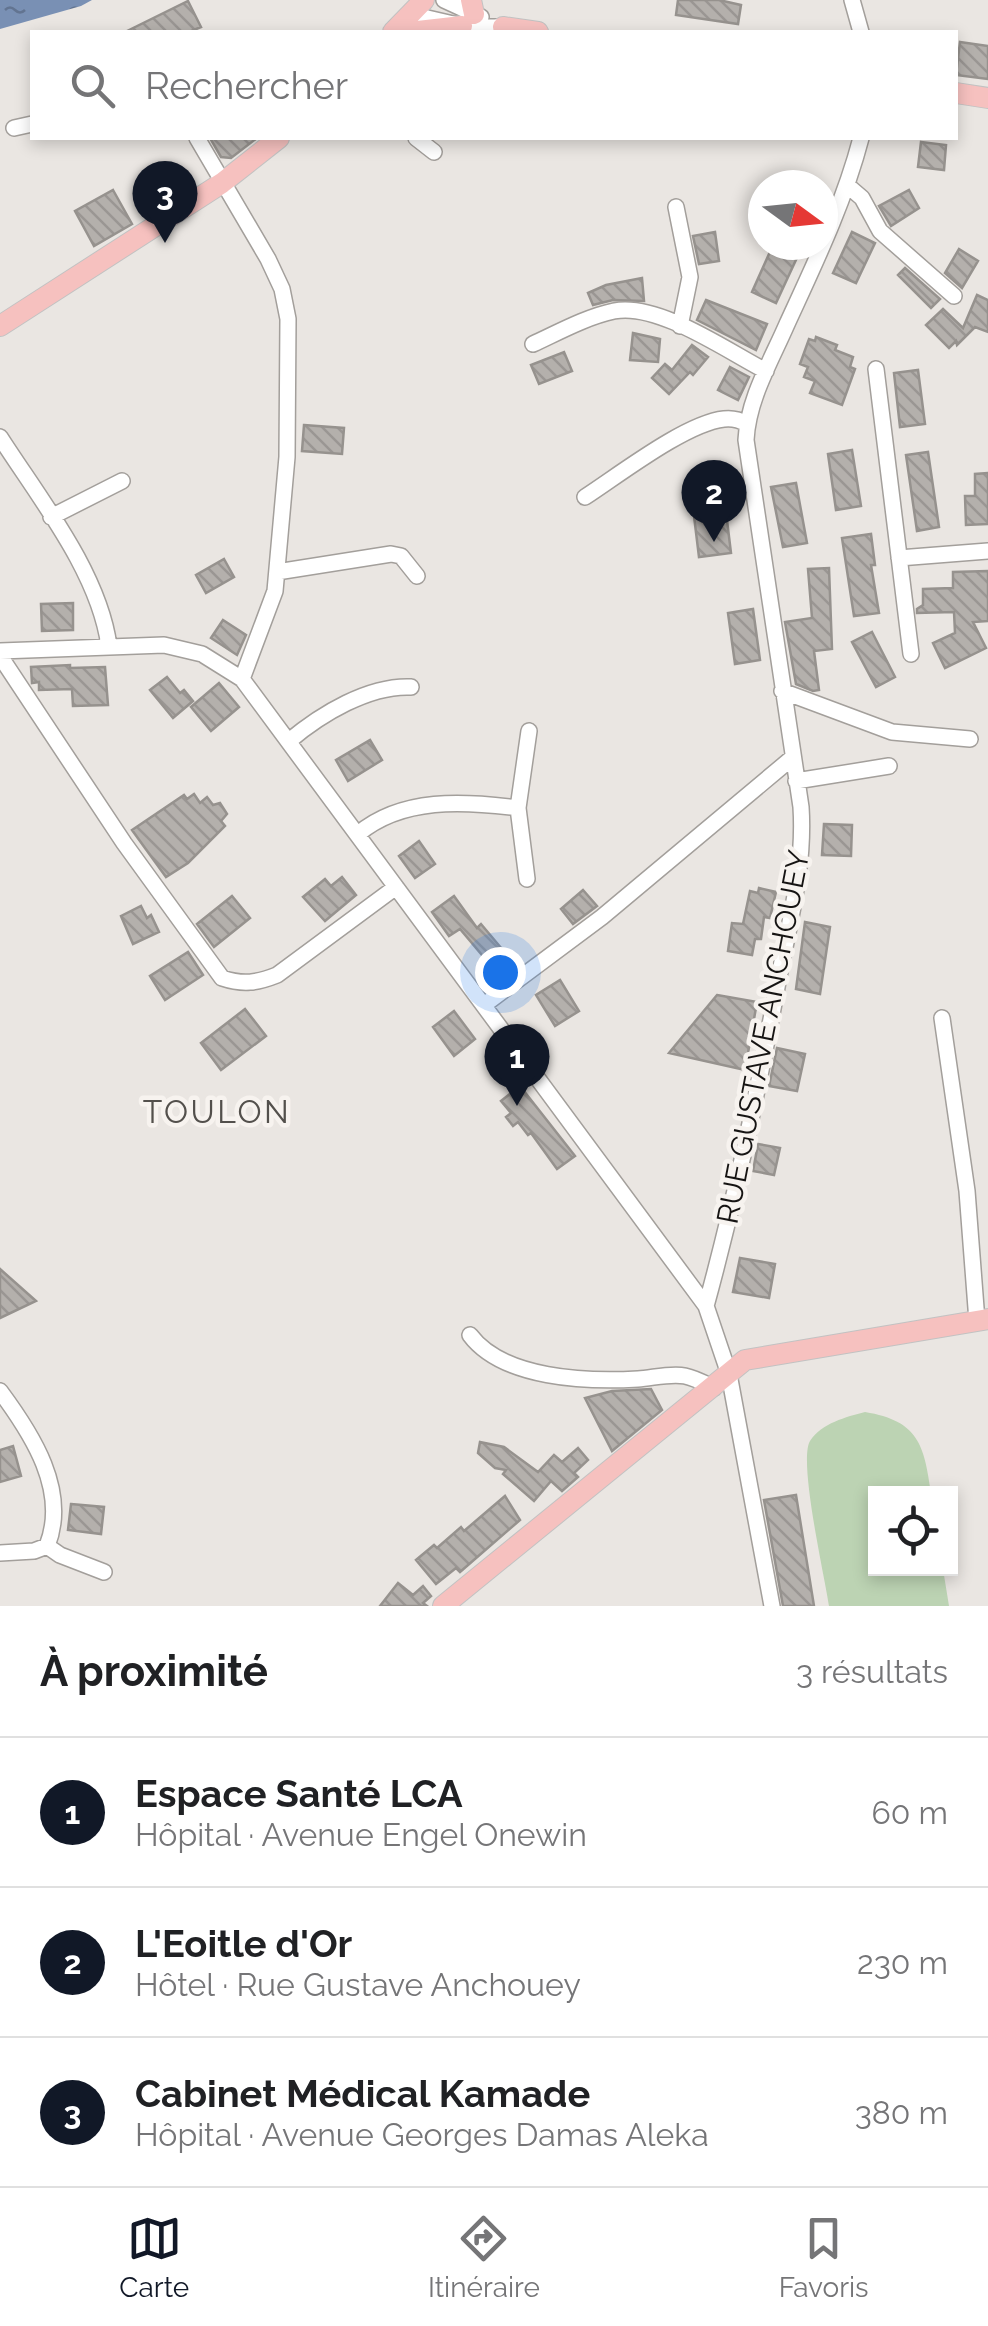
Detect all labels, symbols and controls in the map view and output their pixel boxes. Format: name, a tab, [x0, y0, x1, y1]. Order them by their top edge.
search box	[30, 30, 958, 140]
icon: search	[65, 58, 120, 113]
text: Rechercher	[145, 63, 348, 108]
pin: 3	[132, 160, 198, 243]
north arrow	[748, 170, 838, 260]
pin: 2	[682, 460, 746, 542]
street label: RUE GUSTAVE ANCHOUEY	[710, 847, 816, 1227]
your location	[475, 947, 526, 998]
pin: 1	[484, 1024, 550, 1106]
district label: TOULON	[143, 1093, 291, 1130]
map controls	[868, 1486, 958, 1576]
button: locate	[868, 1486, 958, 1576]
text: À proximité	[40, 1647, 268, 1696]
text: 3 résultats	[796, 1653, 948, 1690]
text: Espace Santé LCA	[135, 1771, 462, 1816]
text: 1	[65, 1794, 80, 1831]
text: 60 m	[872, 1794, 948, 1831]
text: Hôpital · Avenue Engel Onewin	[135, 1816, 587, 1853]
text: L'Eoitle d'Or	[135, 1921, 352, 1966]
text: 2	[63, 1944, 82, 1981]
text: 230 m	[857, 1944, 948, 1981]
text: Hôtel · Rue Gustave Anchouey	[135, 1966, 581, 2003]
text: Cabinet Médical Kamade	[135, 2071, 590, 2116]
text: 3	[64, 2094, 81, 2131]
text: 380 m	[855, 2094, 948, 2131]
text: Hôpital · Avenue Georges Damas Aleka	[135, 2116, 709, 2153]
tab: Carte	[119, 2211, 189, 2304]
tab: Itinéraire	[428, 2211, 540, 2304]
tab: Favoris	[779, 2211, 869, 2304]

